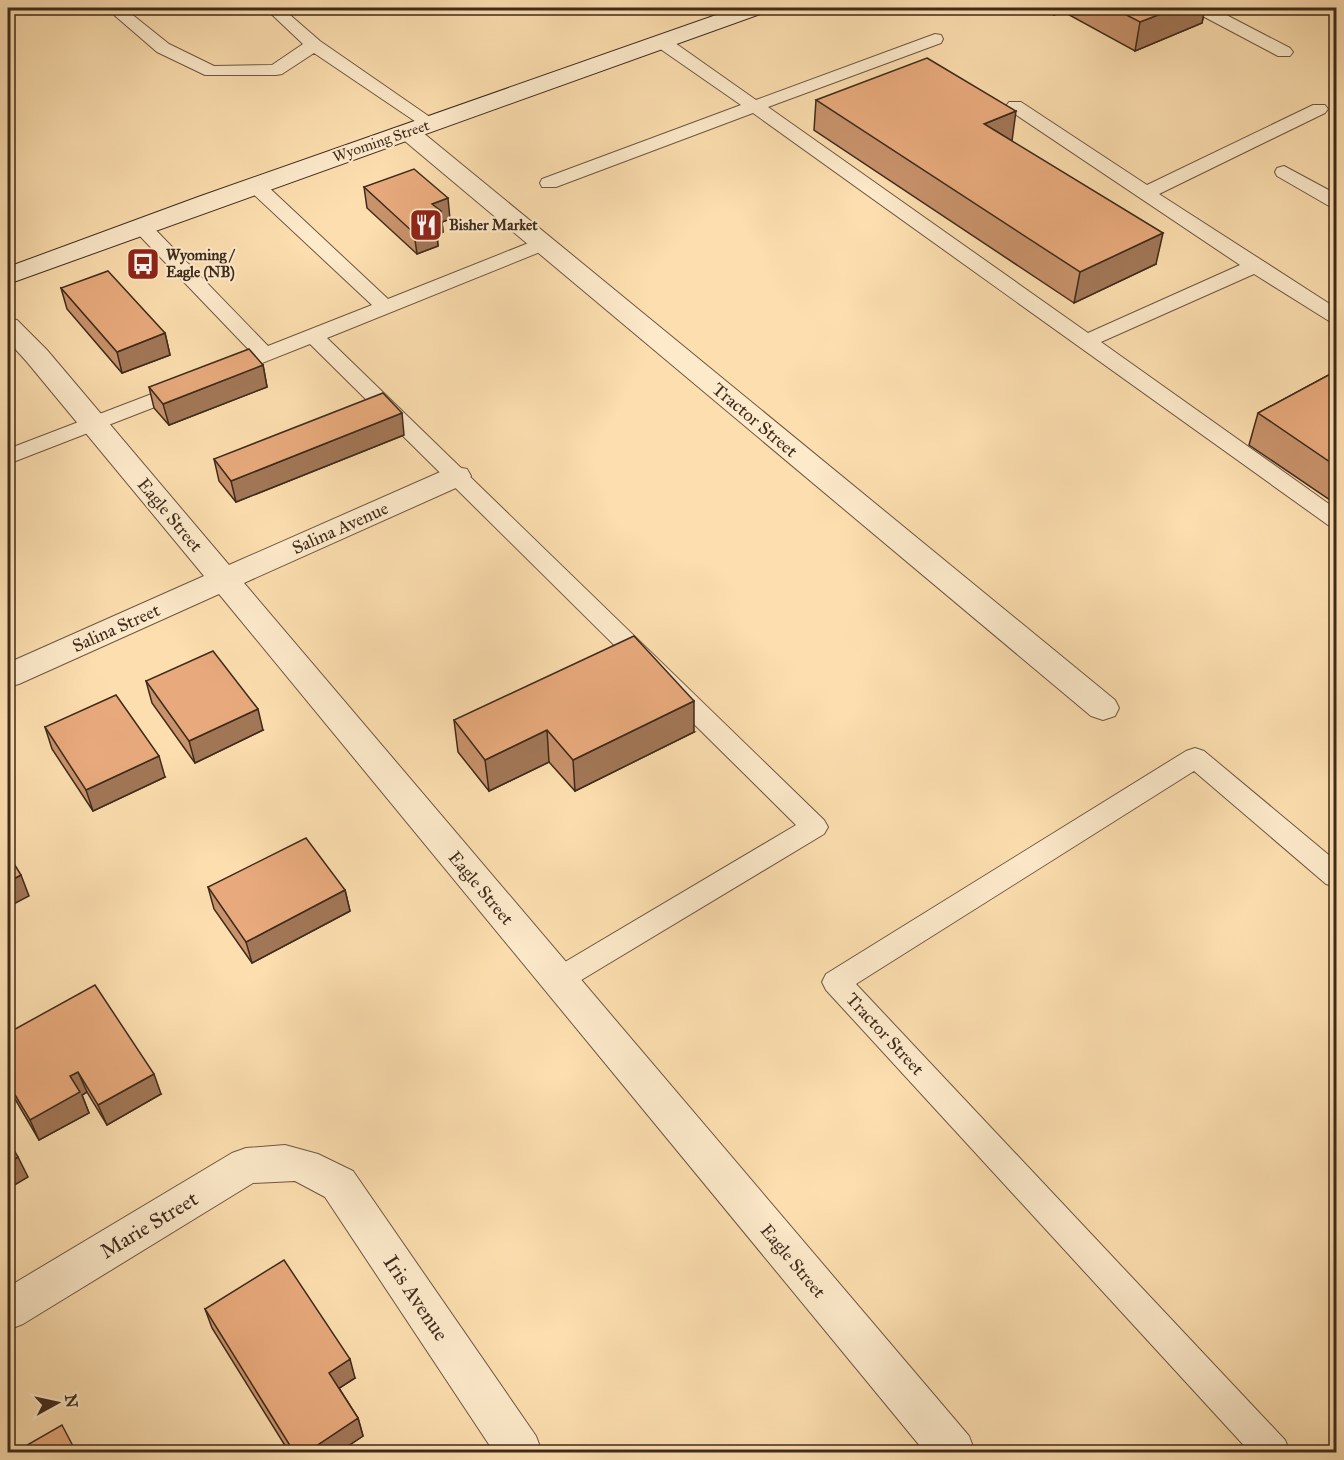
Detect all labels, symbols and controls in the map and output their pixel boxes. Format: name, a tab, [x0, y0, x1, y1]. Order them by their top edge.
street label: Wyoming Street	[330, 116, 432, 166]
restaurant icon: Bisher Market	[408, 207, 444, 243]
place label: Bisher Market	[449, 216, 538, 234]
bus stop icon: Wyoming / Eagle (NB)	[125, 246, 161, 282]
place label: Wyoming / Eagle (NB)	[166, 246, 236, 282]
street label: Tractor Street	[708, 378, 803, 462]
street label: Eagle Street	[132, 474, 208, 558]
street label: Salina Avenue	[288, 497, 392, 559]
street label: Salina Street	[69, 599, 164, 657]
street label: Eagle Street	[443, 847, 519, 931]
street label: Tractor Street	[841, 988, 929, 1080]
street label: Marie Street	[95, 1185, 203, 1264]
street label: Eagle Street	[755, 1220, 831, 1304]
street label: Iris Avenue	[378, 1250, 454, 1346]
north arrow	[27, 1373, 87, 1433]
text: N	[61, 1393, 82, 1409]

